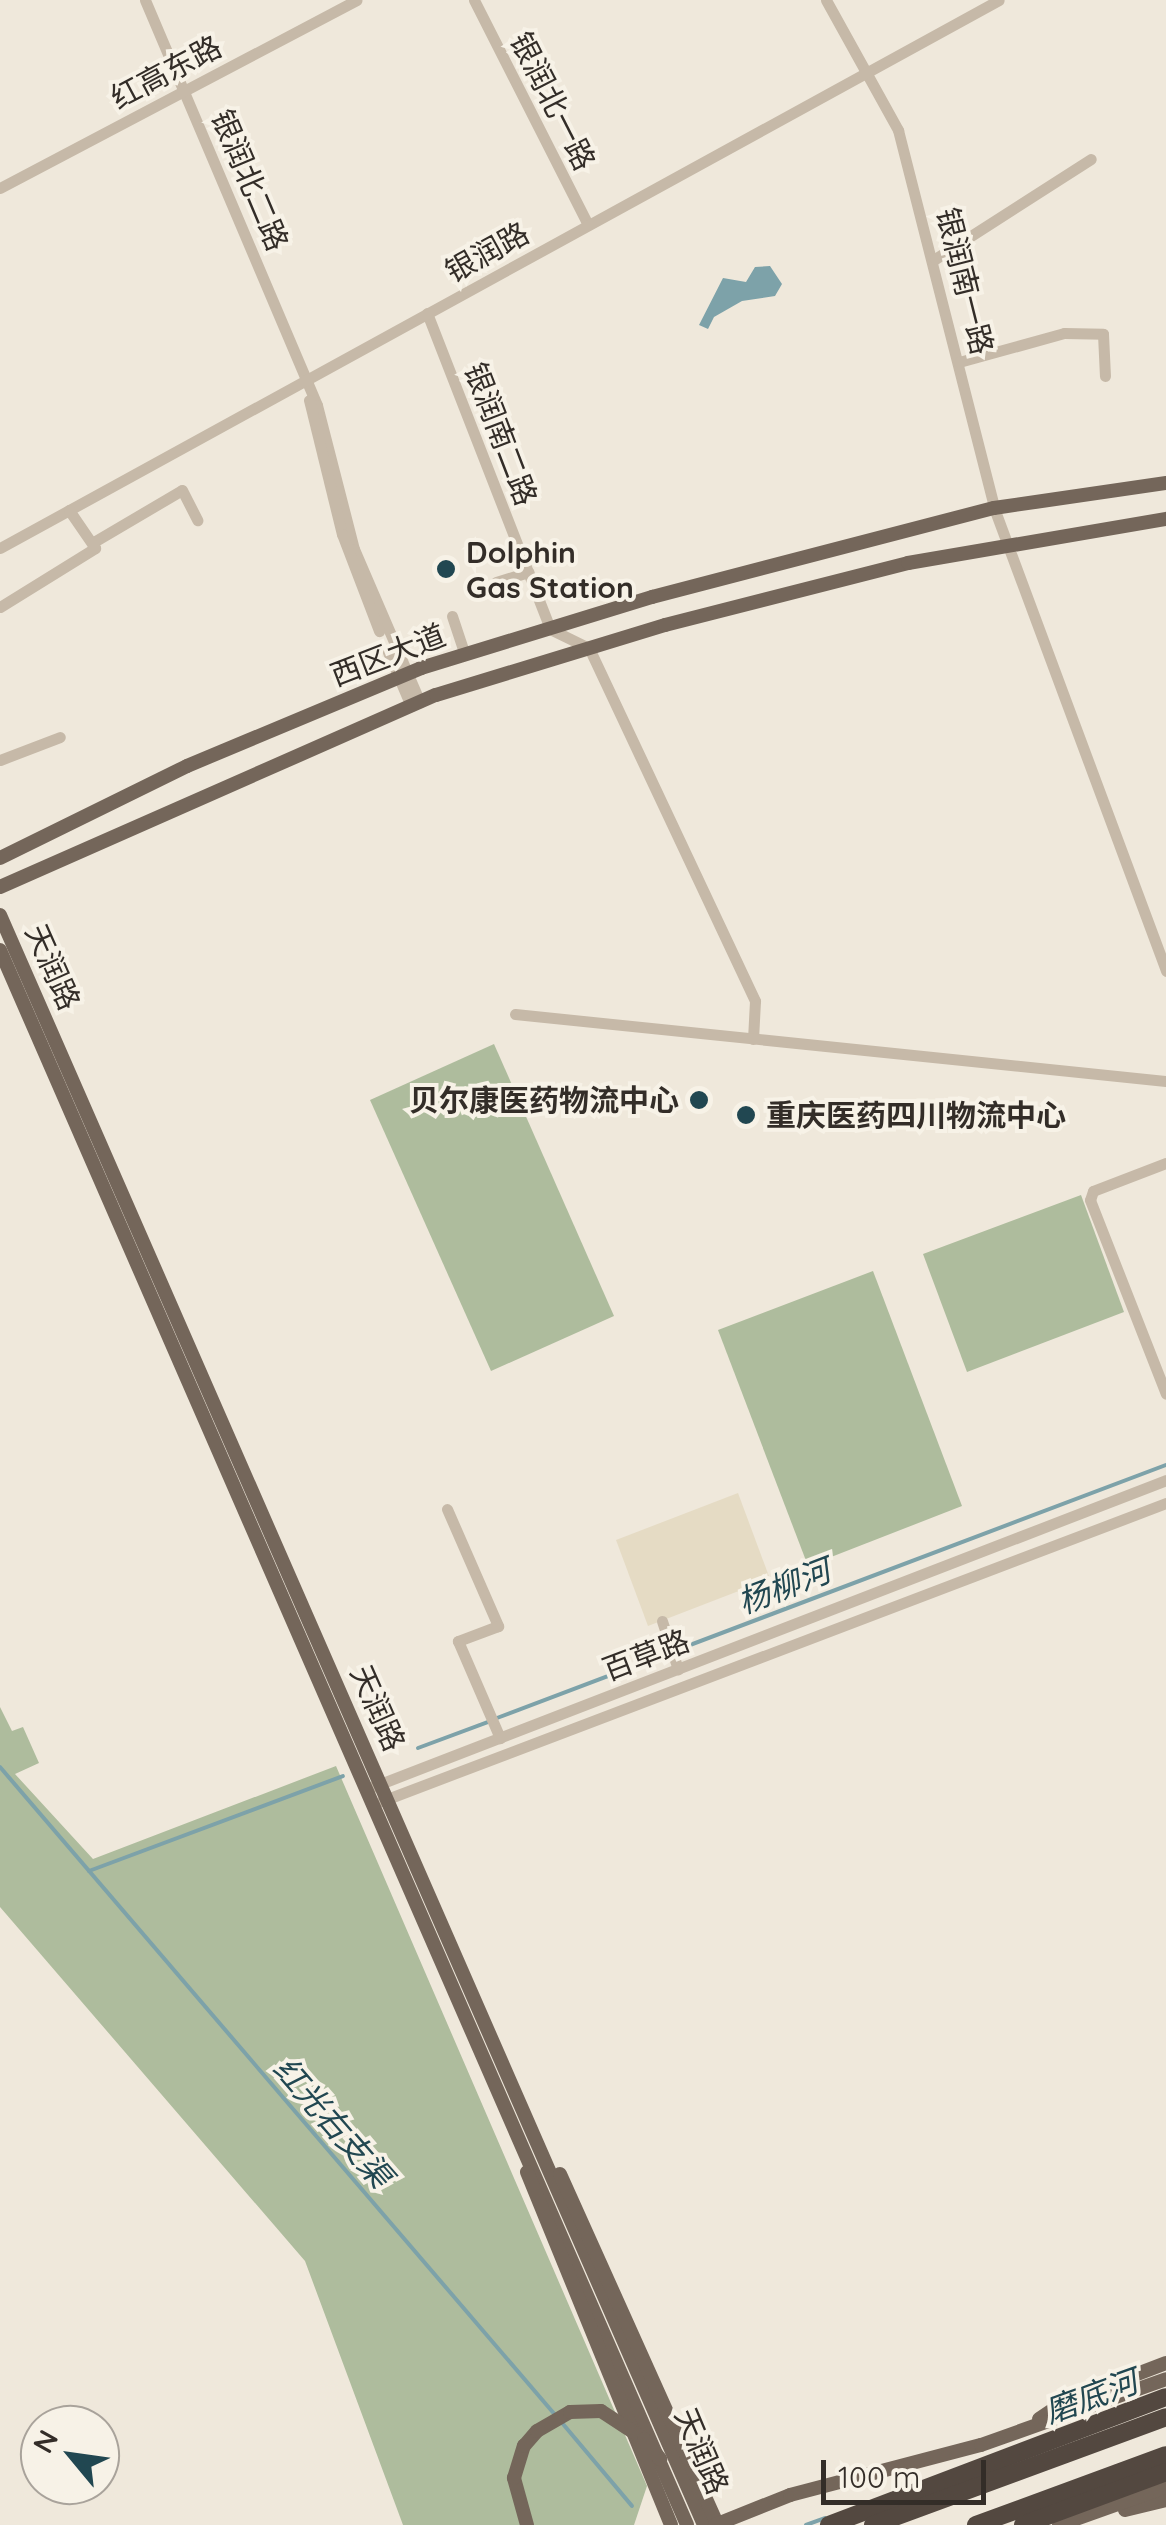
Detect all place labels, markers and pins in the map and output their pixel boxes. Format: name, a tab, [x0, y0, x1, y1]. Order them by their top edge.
place label: Dolphin Gas Station	[466, 534, 634, 604]
marker: Dolphin Gas Station	[435, 558, 457, 580]
place label: 贝尔康医药物流中心	[409, 1082, 679, 1118]
marker: 贝尔康医药物流中心	[688, 1089, 710, 1111]
place label: 重庆医药四川物流中心	[766, 1097, 1066, 1133]
marker: 重庆医药四川物流中心	[735, 1104, 757, 1126]

